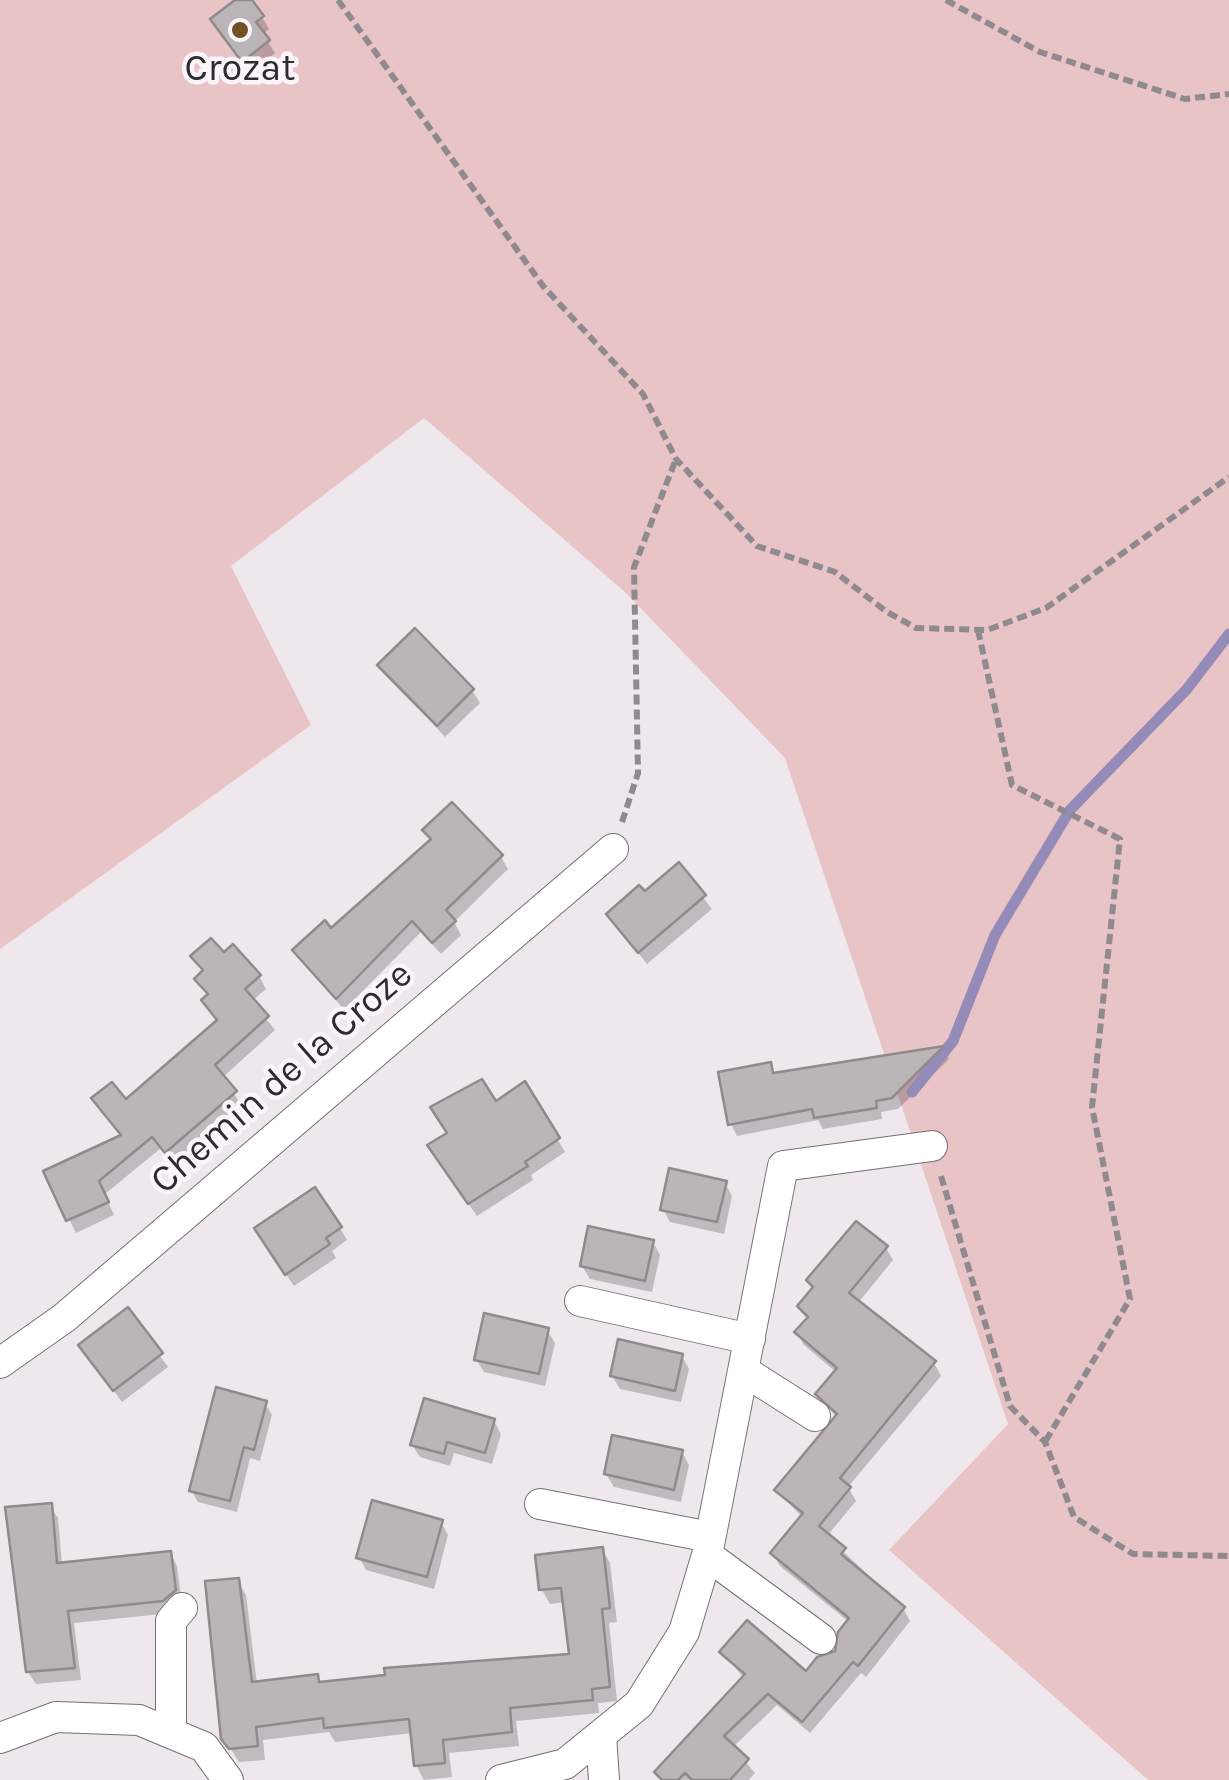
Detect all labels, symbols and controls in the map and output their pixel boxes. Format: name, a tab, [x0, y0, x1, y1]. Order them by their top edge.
marker: Crozat	[229, 19, 251, 41]
place label: Crozat	[184, 46, 296, 92]
street label: Chemin de la Croze	[142, 952, 422, 1204]

